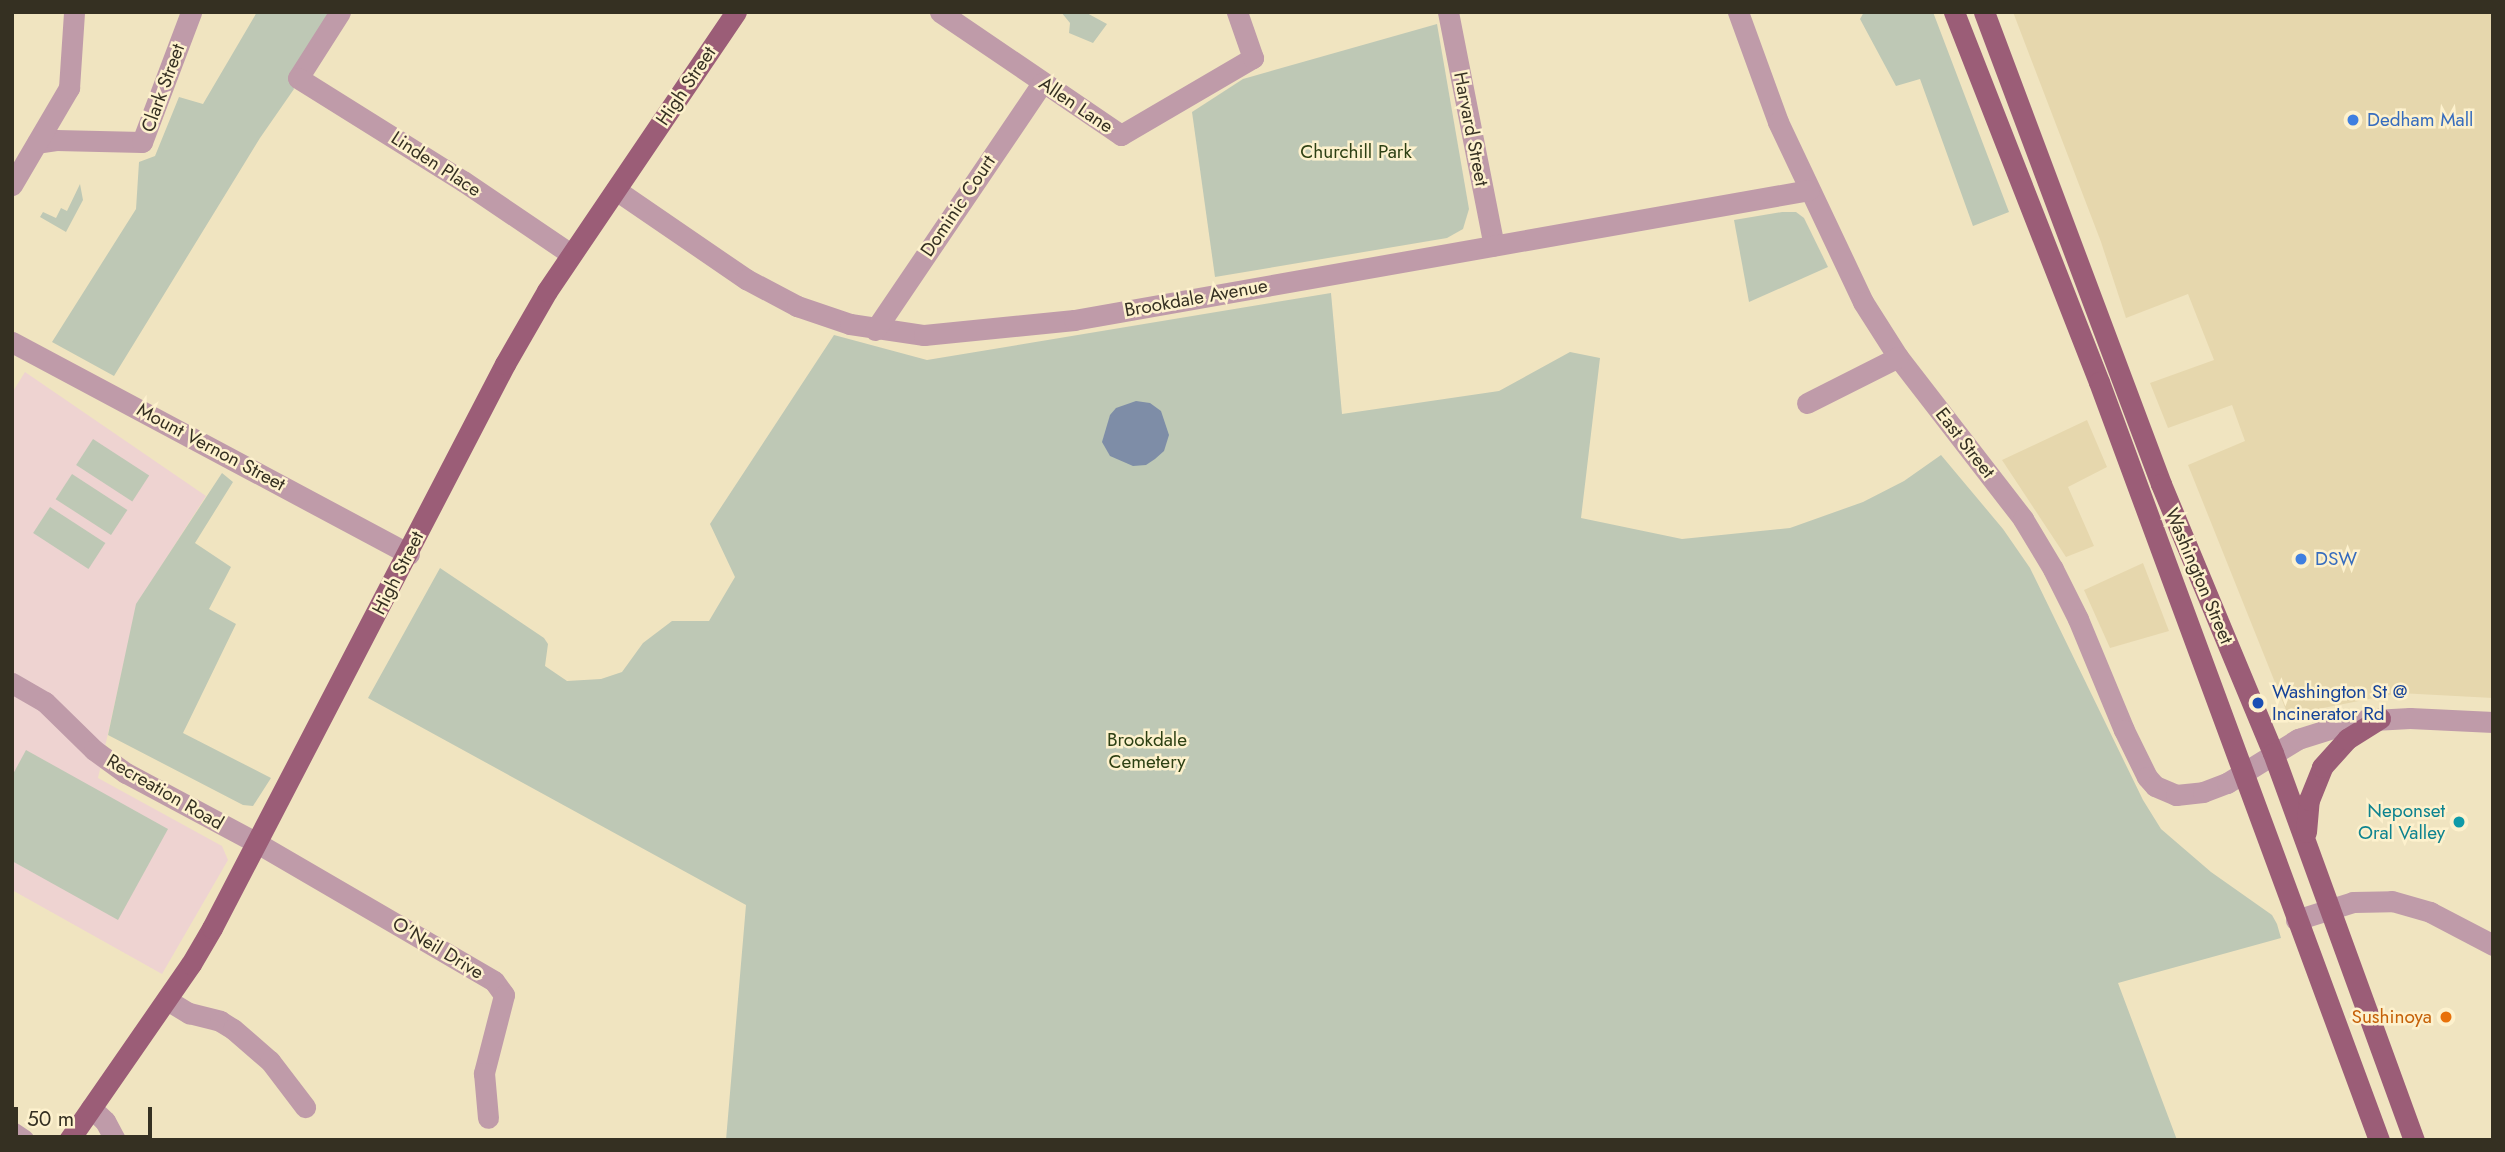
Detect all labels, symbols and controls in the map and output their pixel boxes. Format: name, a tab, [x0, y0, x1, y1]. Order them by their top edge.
street label: Clark Street	[136, 41, 190, 135]
street label: High Street	[651, 42, 721, 130]
street label: Harvard Street	[1449, 70, 1493, 188]
street label: Allen Lane	[1035, 72, 1117, 138]
place label: Dedham Mall	[2367, 109, 2473, 131]
marker: Dedham Mall	[2345, 112, 2361, 128]
street label: Linden Place	[387, 127, 485, 201]
park label: Churchill Park	[1300, 141, 1412, 163]
street label: Dominic Court	[916, 151, 1000, 261]
street label: Brookdale Avenue	[1123, 274, 1269, 322]
street label: Mount Vernon Street	[133, 398, 289, 496]
street label: East Street	[1931, 403, 1999, 483]
street label: Washington Street	[2160, 505, 2238, 647]
street label: High Street	[367, 528, 429, 618]
place label: DSW	[2315, 548, 2357, 570]
marker: DSW	[2293, 551, 2309, 567]
place label: Washington St @ Incinerator Rd	[2272, 681, 2407, 725]
marker: Washington St @ Incinerator Rd	[2250, 695, 2266, 711]
park label: Brookdale Cemetery	[1107, 729, 1187, 773]
street label: Recreation Road	[102, 749, 228, 835]
place label: Neponset Oral Valley	[2358, 800, 2445, 844]
marker: Neponset Oral Valley	[2451, 814, 2467, 830]
street label: O'Neil Drive	[388, 912, 488, 984]
place label: Sushinoya	[2351, 1006, 2432, 1028]
marker: Sushinoya	[2438, 1009, 2454, 1025]
scale bar	[18, 1092, 156, 1136]
text: 50 m	[27, 1104, 74, 1134]

